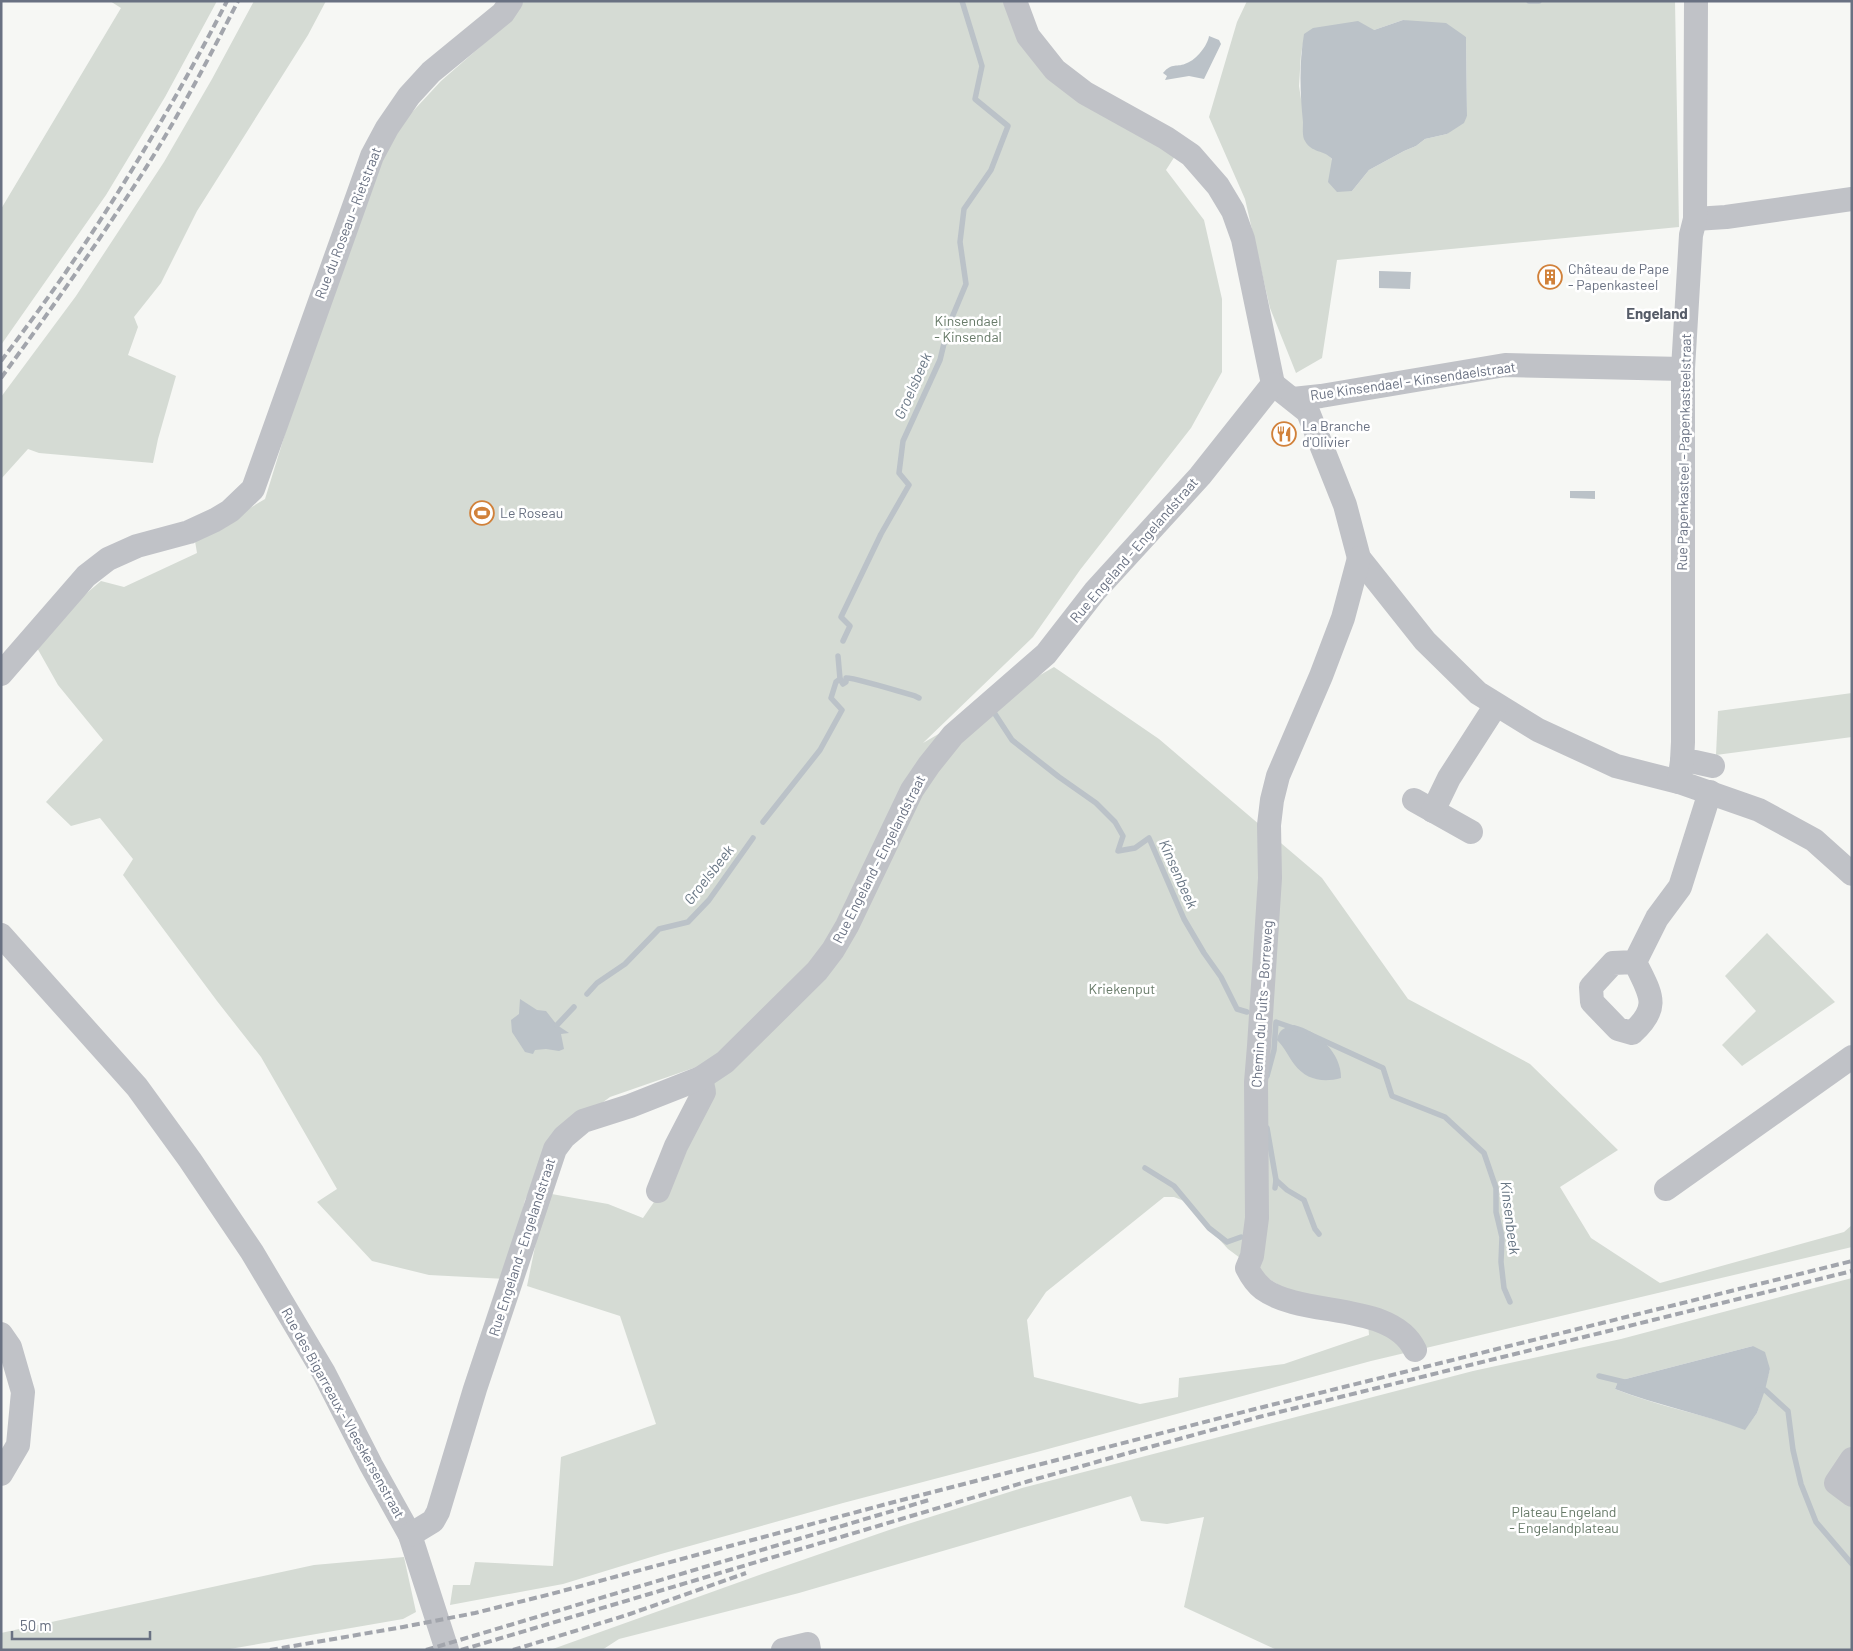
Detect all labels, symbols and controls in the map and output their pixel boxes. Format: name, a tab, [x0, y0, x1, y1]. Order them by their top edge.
street label: Rue du Roseau - Rietstraat	[311, 145, 384, 301]
place label: Château de Pape - Papenkasteel	[1568, 260, 1669, 293]
building icon: Château de Pape - Papenkasteel	[1537, 264, 1563, 290]
district label: Engeland	[1626, 304, 1688, 322]
park label: Kinsendael - Kinsendal	[934, 312, 1002, 345]
street label: Rue Papenkasteel - Papenkasteelstraat	[1673, 333, 1694, 571]
water label: Groelsbeek	[889, 349, 935, 422]
street label: Rue Kinsendael - Kinsendaelstraat	[1309, 358, 1517, 403]
place label: La Branche d'Olivier	[1302, 417, 1371, 450]
restaurant icon: La Branche d'Olivier	[1271, 421, 1297, 447]
street label: Rue Engeland - Engelandstraat	[1066, 474, 1201, 626]
sports icon: Le Roseau	[469, 500, 495, 526]
place label: Le Roseau	[500, 504, 563, 521]
street label: Rue Engeland - Engelandstraat	[829, 772, 928, 946]
water label: Kinsenbeek	[1156, 836, 1202, 912]
water label: Groelsbeek	[679, 840, 738, 908]
street label: Chemin du Puits - Borreweg	[1247, 920, 1276, 1088]
park label: Kriekenput	[1089, 980, 1155, 997]
street label: Rue Engeland - Engelandstraat	[485, 1156, 558, 1338]
water label: Kinsenbeek	[1498, 1180, 1525, 1256]
street label: Rue des Bigarreaux - Vleeskersenstraat	[278, 1305, 409, 1521]
park label: Plateau Engeland - Engelandplateau	[1509, 1503, 1619, 1536]
scale bar	[12, 1608, 150, 1640]
text: 50 m	[20, 1616, 52, 1634]

